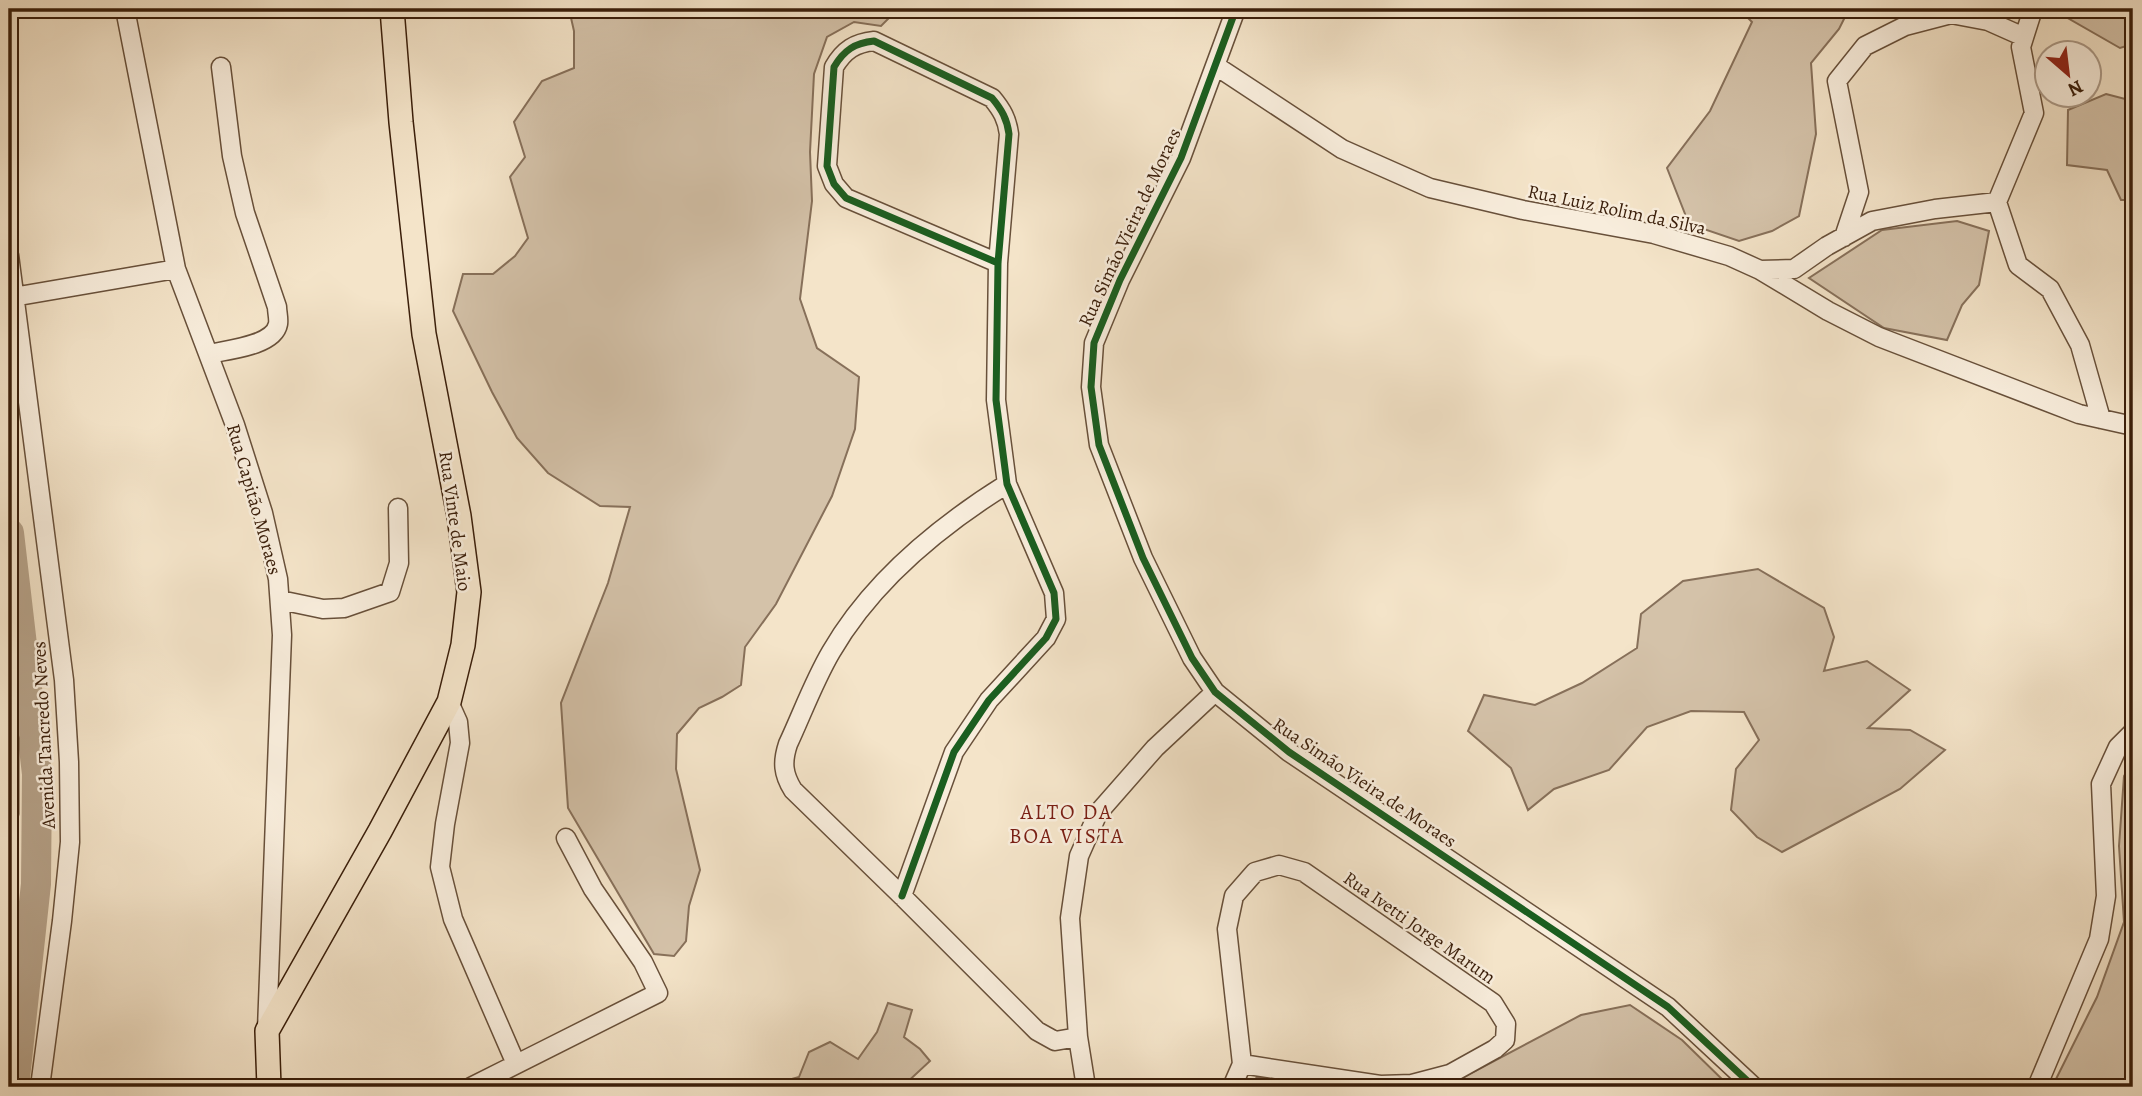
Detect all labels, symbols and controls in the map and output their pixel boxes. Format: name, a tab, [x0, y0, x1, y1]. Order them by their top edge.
north arrow	[2034, 38, 2104, 108]
text: N	[2063, 73, 2088, 103]
street label: Rua Simão Vieira de Moraes	[1072, 124, 1187, 331]
street label: Rua Luiz Rolim da Silva	[1525, 178, 1708, 242]
street label: Rua Capitão Moraes	[220, 421, 288, 578]
street label: Rua Vinte de Maio	[432, 449, 478, 593]
street label: Avenida Tancredo Neves	[26, 640, 62, 830]
street label: Rua Simão Vieira de Moraes	[1267, 711, 1461, 854]
district label: ALTO DA BOA VISTA	[1009, 798, 1125, 850]
street label: Rua Ivetti Jorge Marum	[1338, 865, 1501, 990]

